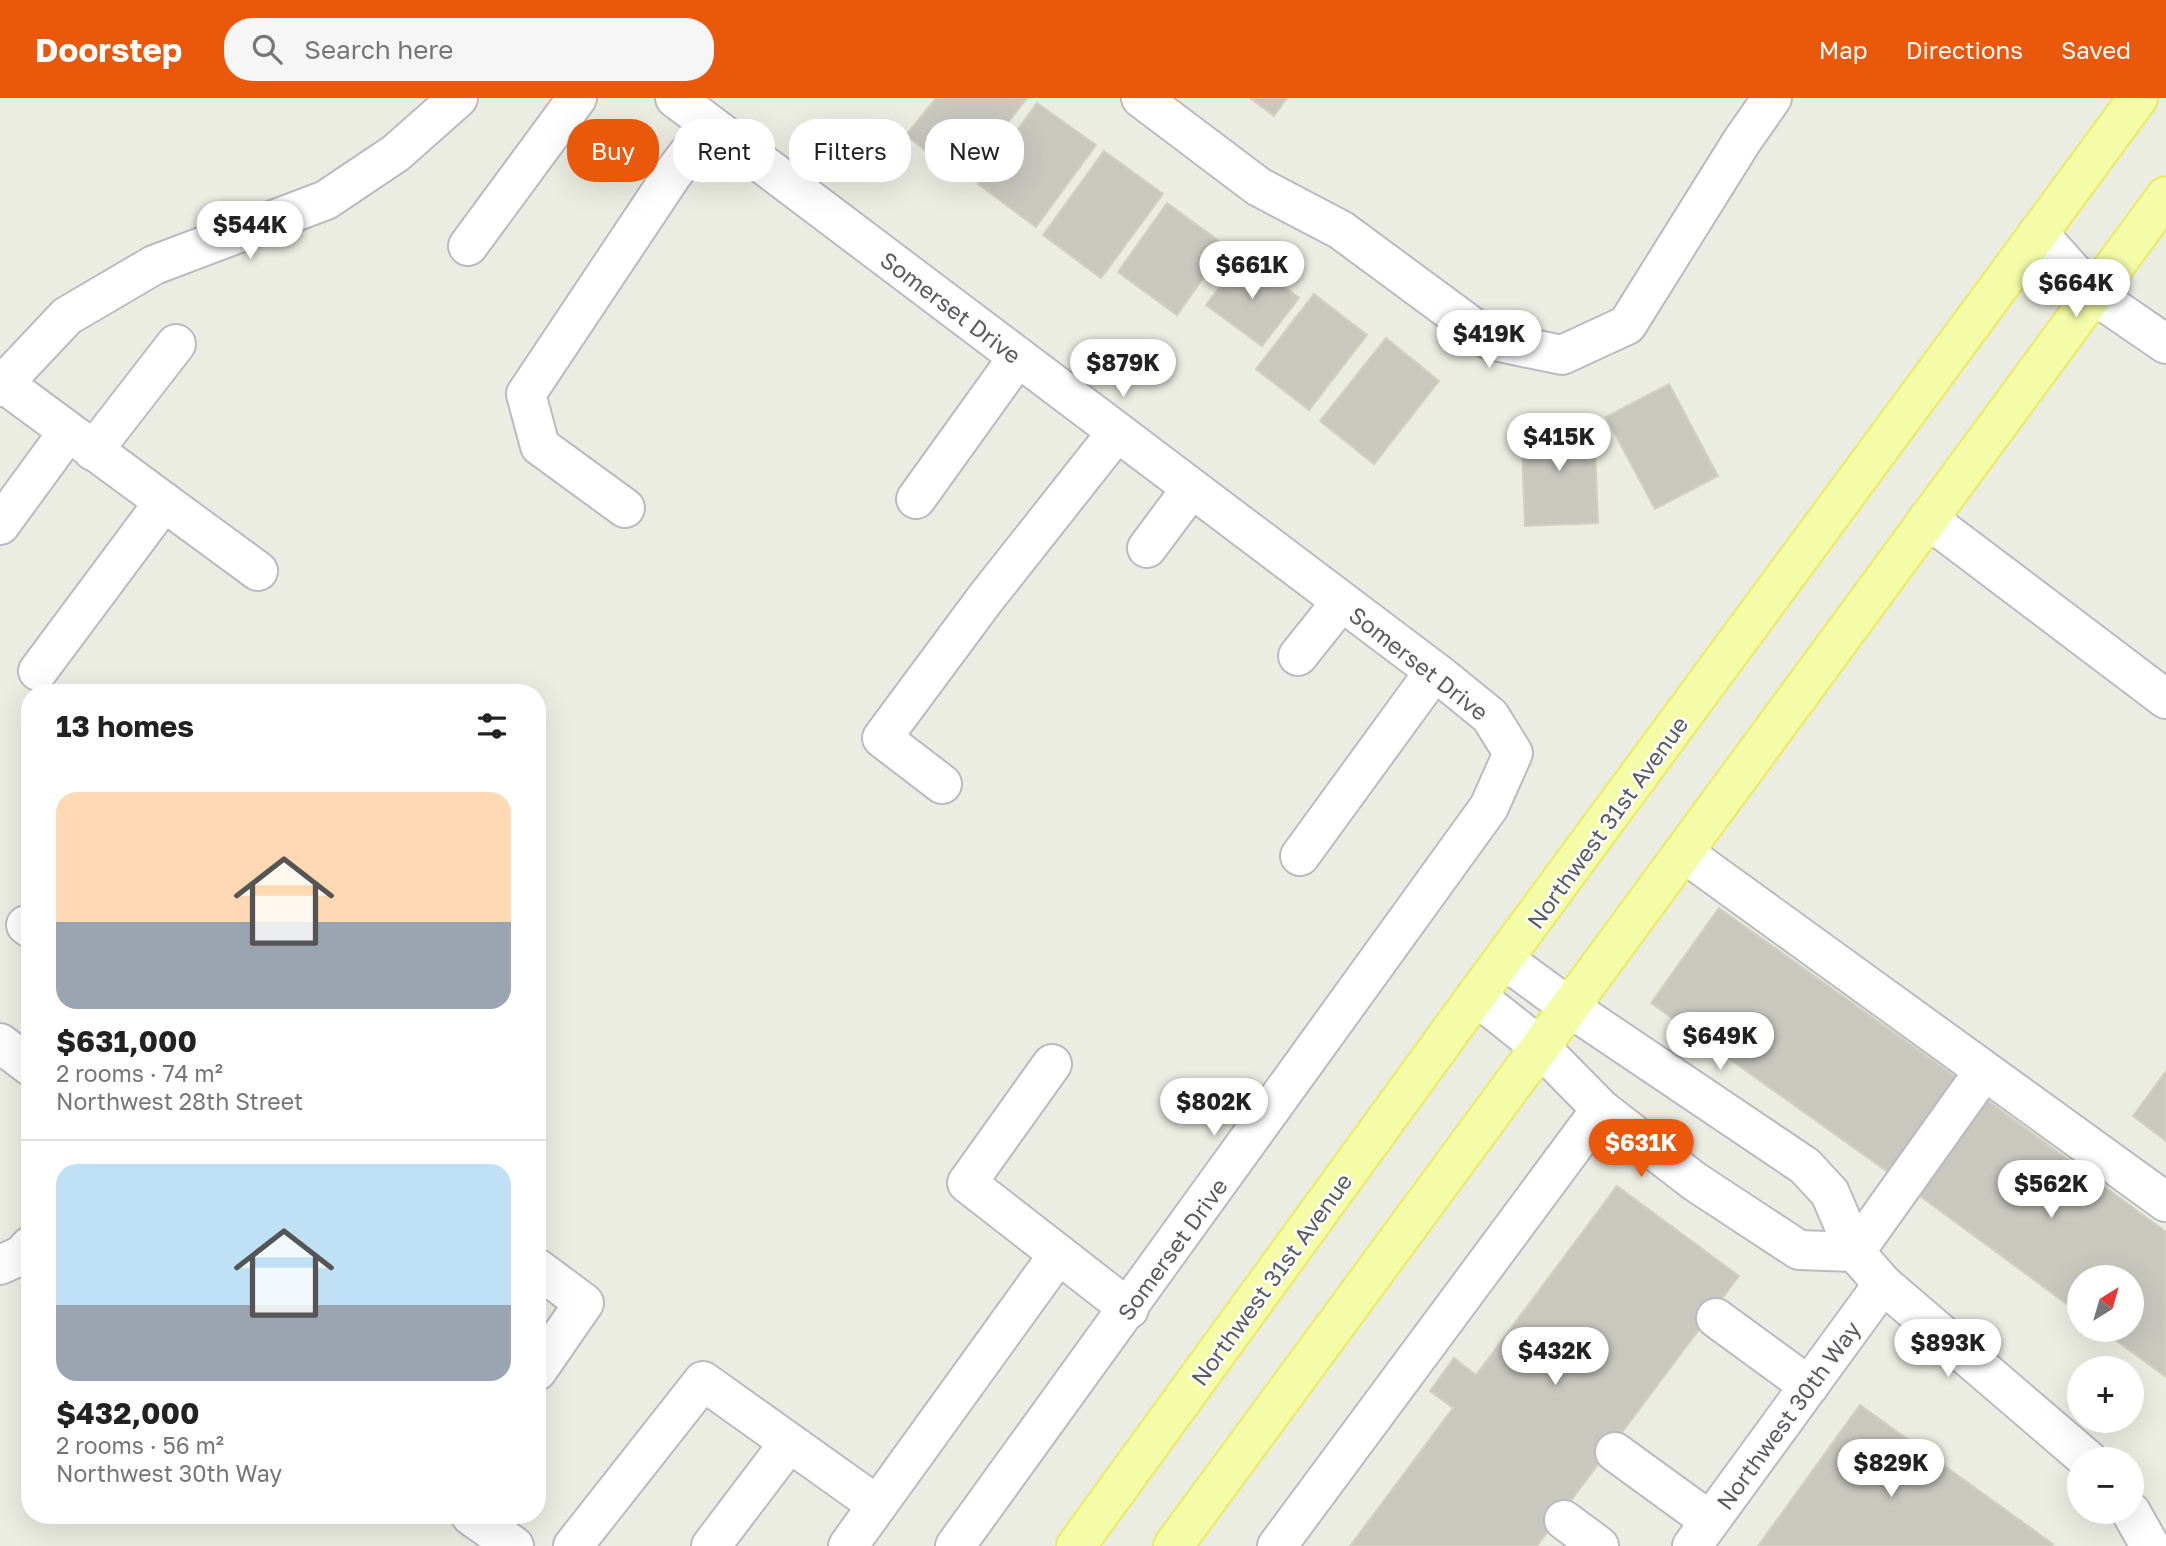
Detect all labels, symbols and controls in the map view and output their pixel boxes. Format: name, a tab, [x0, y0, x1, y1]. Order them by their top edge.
search box	[224, 18, 714, 81]
text: Doorstep	[35, 30, 182, 69]
icon: search	[248, 30, 286, 68]
text: Search here	[304, 34, 453, 65]
text: Map	[1819, 35, 1868, 64]
text: Directions	[1906, 35, 2023, 64]
text: Saved	[2061, 35, 2131, 64]
chip: Buy	[567, 119, 659, 182]
chip: Rent	[673, 119, 775, 182]
chip: Filters	[789, 119, 911, 182]
chip: New	[925, 119, 1024, 182]
pin: $544K	[201, 202, 299, 261]
text: $544K	[213, 210, 287, 238]
pin: $661K	[1203, 242, 1301, 301]
street label: Somerset Drive	[875, 245, 1027, 369]
text: $661K	[1215, 250, 1289, 278]
pin: $664K	[2027, 260, 2125, 319]
text: $664K	[2038, 268, 2114, 296]
pin: $419K	[1440, 310, 1538, 370]
text: $419K	[1453, 319, 1525, 347]
pin: $879K	[1074, 340, 1172, 399]
text: $879K	[1086, 348, 1160, 376]
pin: $415K	[1510, 414, 1608, 473]
text: $415K	[1523, 422, 1595, 450]
street label: Somerset Drive	[1344, 600, 1494, 726]
icon: filters	[473, 707, 511, 745]
text: 13 homes	[56, 708, 194, 744]
street label: Northwest 31st Avenue	[1521, 710, 1693, 934]
icon: home	[221, 838, 347, 964]
pin: $649K	[1671, 1012, 1769, 1072]
text: $649K	[1682, 1021, 1758, 1049]
text: $631,000	[56, 1023, 197, 1059]
text: 2 rooms · 74 m²	[56, 1059, 223, 1087]
pin: $802K	[1165, 1079, 1263, 1138]
text: Northwest 28th Street	[56, 1087, 303, 1115]
text: $802K	[1176, 1087, 1252, 1115]
pin: $631K	[1592, 1119, 1690, 1179]
text: $631K	[1605, 1128, 1677, 1156]
pin: $562K	[2002, 1160, 2100, 1220]
street label: Northwest 31st Avenue	[1185, 1167, 1357, 1391]
text: $562K	[2014, 1169, 2088, 1197]
street label: Somerset Drive	[1111, 1173, 1233, 1325]
icon: home	[221, 1210, 347, 1336]
north arrow	[2067, 1265, 2144, 1342]
map controls	[2067, 1265, 2144, 1524]
street label: Northwest 30th Way	[1710, 1315, 1866, 1515]
pin: $893K	[1899, 1320, 1997, 1379]
pin: $432K	[1506, 1328, 1604, 1387]
text: $893K	[1910, 1328, 1986, 1356]
text: $432K	[1518, 1336, 1592, 1364]
button: +	[2067, 1356, 2144, 1433]
text: $432,000	[56, 1395, 200, 1431]
text: 2 rooms · 56 m²	[56, 1431, 224, 1459]
pin: $829K	[1842, 1440, 1940, 1499]
button: −	[2067, 1447, 2144, 1524]
text: $829K	[1853, 1448, 1929, 1476]
text: Northwest 30th Way	[56, 1459, 282, 1487]

